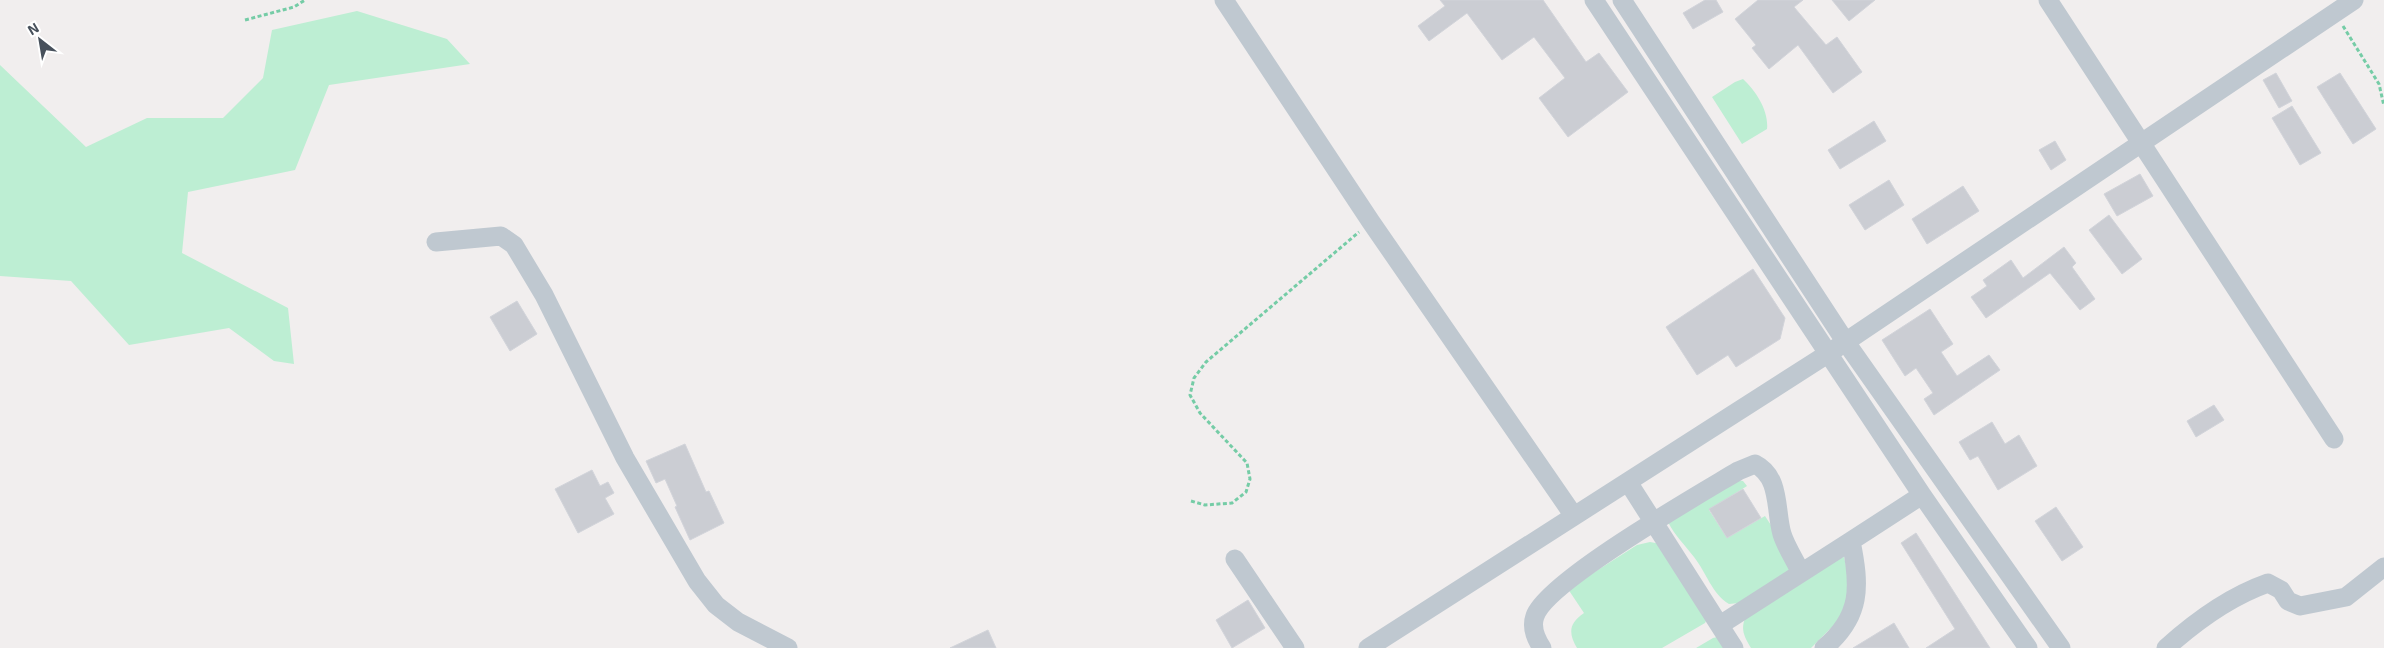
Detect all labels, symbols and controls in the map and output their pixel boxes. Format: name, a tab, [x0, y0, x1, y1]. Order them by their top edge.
north arrow	[15, 15, 65, 65]
text: N	[24, 19, 42, 38]

